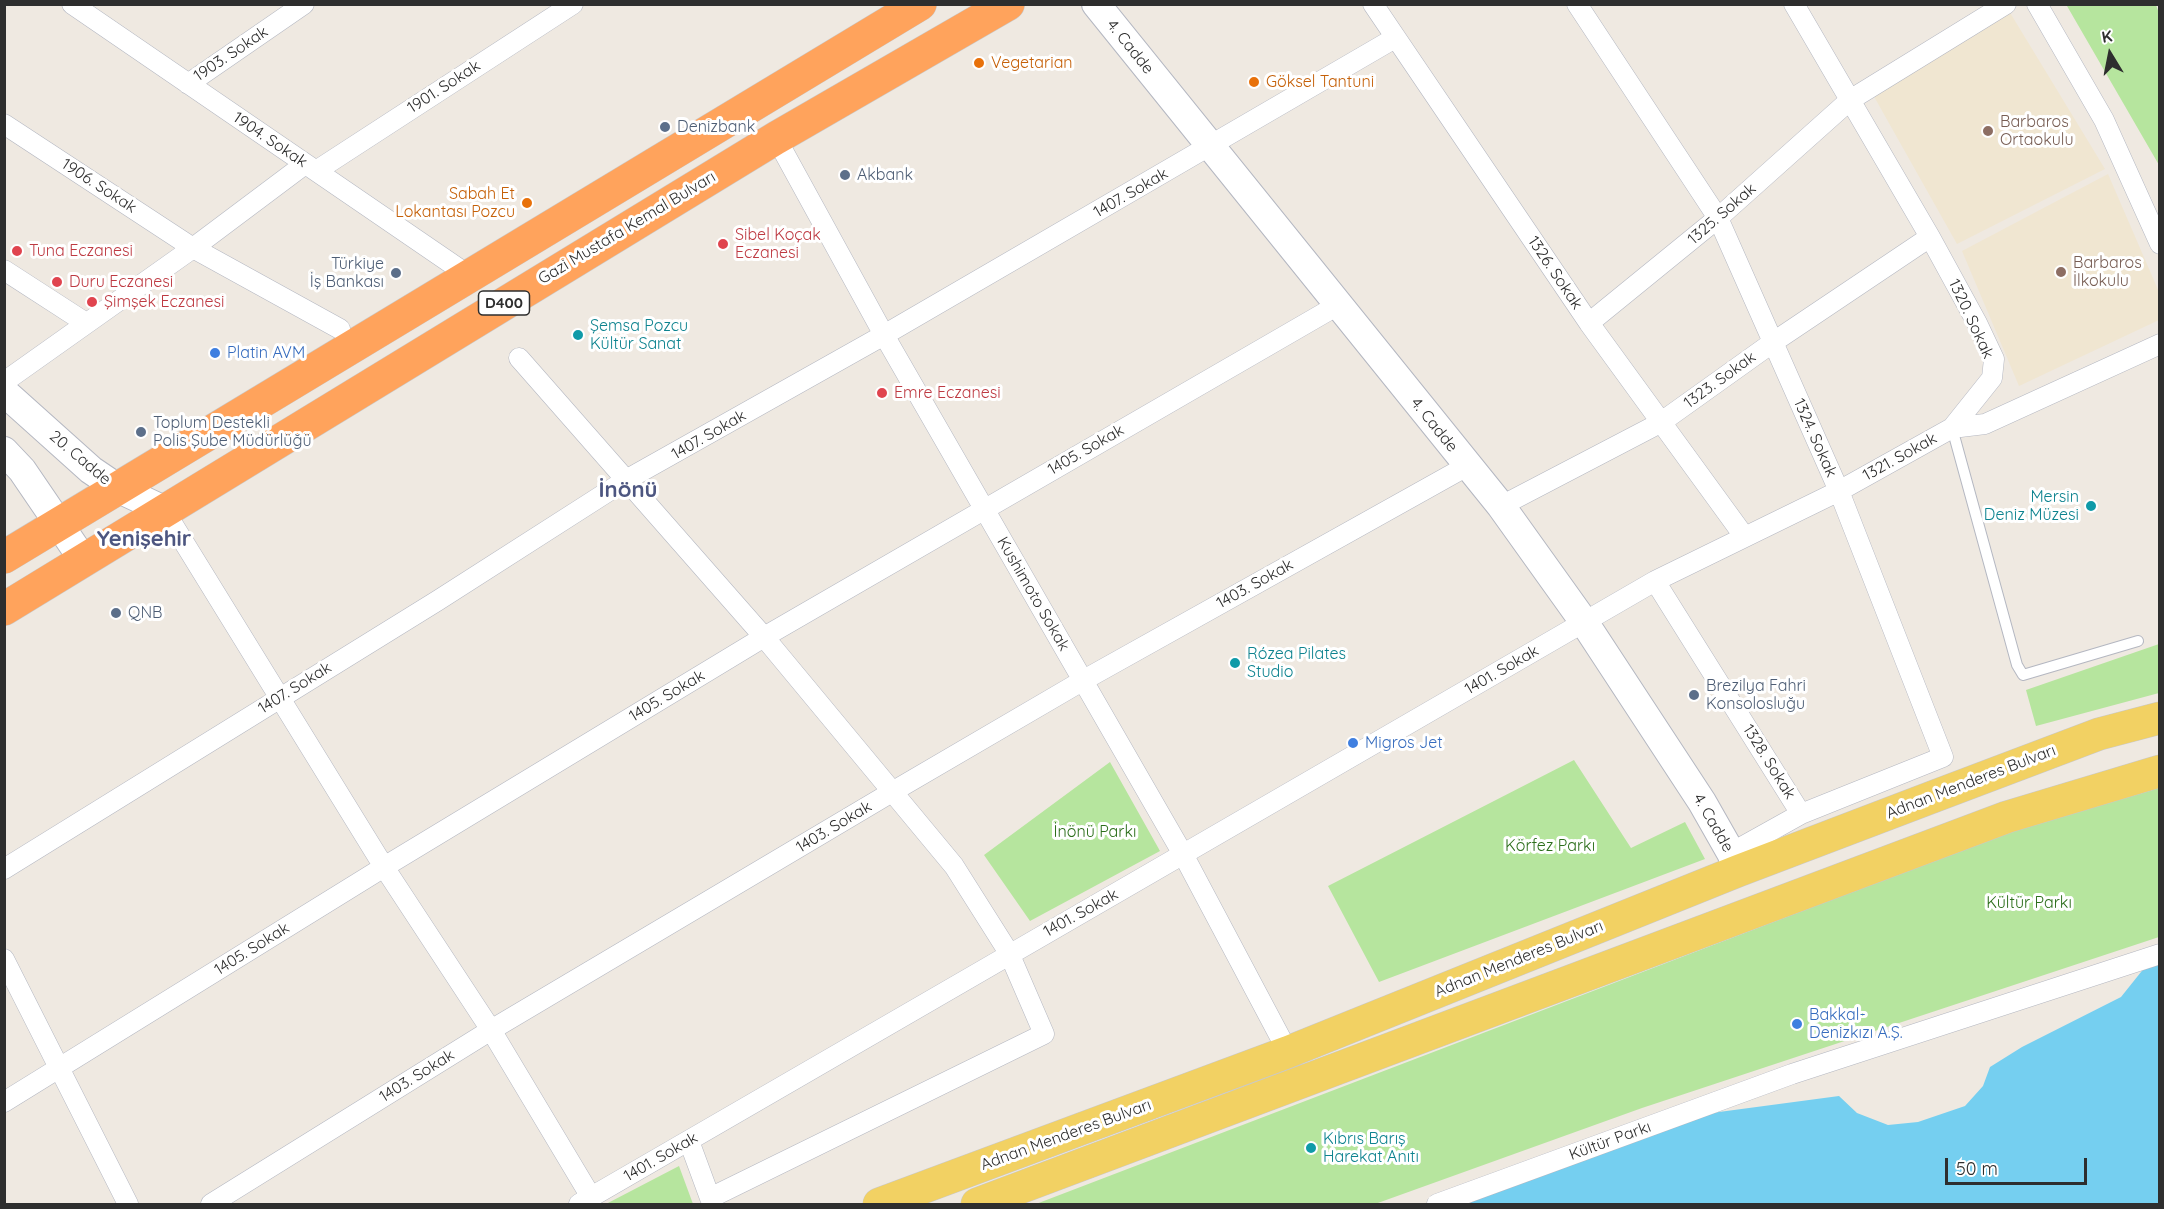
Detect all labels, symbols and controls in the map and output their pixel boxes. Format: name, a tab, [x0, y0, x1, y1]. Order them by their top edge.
street label: 4. Cadde	[1102, 16, 1158, 78]
street label: 1903. Sokak	[190, 22, 272, 86]
north arrow	[2080, 24, 2140, 84]
text: K	[2100, 26, 2114, 47]
place label: Vegetarian	[991, 53, 1073, 73]
street label: 1901. Sokak	[404, 56, 484, 118]
marker: Vegetarian	[972, 56, 986, 70]
place label: Göksel Tantuni	[1266, 72, 1374, 92]
marker: Göksel Tantuni	[1247, 75, 1261, 89]
street label: 1904. Sokak	[229, 108, 311, 172]
place label: Barbaros Ortaokulu	[2000, 112, 2073, 150]
place label: Denizbank	[677, 117, 755, 137]
marker: Denizbank	[658, 120, 672, 134]
marker: Barbaros Ortaokulu	[1981, 124, 1995, 138]
street label: 1906. Sokak	[58, 155, 140, 217]
street label: 1407. Sokak	[1090, 164, 1172, 222]
place label: Akbank	[857, 165, 913, 185]
street label: Gazi Mustafa Kemal Bulvarı	[535, 167, 719, 289]
marker: Akbank	[838, 168, 852, 182]
street label: 1325. Sokak	[1684, 179, 1760, 249]
place label: Sabah Et Lokantası Pozcu	[395, 184, 515, 222]
marker: Sabah Et Lokantası Pozcu	[520, 196, 534, 210]
place label: Sibel Koçak Eczanesi	[735, 225, 821, 263]
street label: 1326. Sokak	[1523, 233, 1587, 313]
marker: Sibel Koçak Eczanesi	[716, 237, 730, 251]
place label: Tuna Eczanesi	[29, 241, 133, 261]
marker: Tuna Eczanesi	[10, 244, 24, 258]
place label: Barbaros İlkokulu	[2073, 253, 2142, 291]
place label: Türkiye İş Bankası	[310, 254, 384, 292]
marker: Barbaros İlkokulu	[2054, 265, 2068, 279]
marker: Türkiye İş Bankası	[389, 266, 403, 280]
place label: Duru Eczanesi	[69, 272, 173, 292]
marker: Duru Eczanesi	[50, 275, 64, 289]
street label: 1320. Sokak	[1944, 276, 1998, 362]
road number: D400	[478, 291, 530, 315]
place label: Şimşek Eczanesi	[104, 292, 224, 312]
marker: Şimşek Eczanesi	[85, 295, 99, 309]
place label: Şemsa Pozcu Kültür Sanat	[590, 316, 688, 354]
marker: Şemsa Pozcu Kültür Sanat	[571, 328, 585, 342]
place label: Platin AVM	[227, 343, 305, 363]
marker: Platin AVM	[208, 346, 222, 360]
street label: 1323. Sokak	[1680, 347, 1760, 413]
place label: Emre Eczanesi	[894, 383, 1001, 403]
marker: Emre Eczanesi	[875, 386, 889, 400]
street label: 4. Cadde	[1406, 394, 1462, 456]
street label: 1324. Sokak	[1789, 396, 1841, 480]
street label: 1407. Sokak	[668, 406, 750, 464]
place label: Toplum Destekli Polis Şube Müdürlüğü	[153, 413, 312, 451]
street label: 1405. Sokak	[1045, 421, 1127, 479]
marker: Toplum Destekli Polis Şube Müdürlüğü	[134, 425, 148, 439]
street label: 20. Cadde	[45, 427, 115, 489]
street label: 1321. Sokak	[1860, 429, 1940, 485]
district label: İnönü	[599, 477, 657, 503]
place label: Mersin Deniz Müzesi	[1984, 487, 2079, 525]
marker: Mersin Deniz Müzesi	[2084, 499, 2098, 513]
district label: Yenişehir	[97, 526, 191, 552]
street label: Kushimoto Sokak	[992, 533, 1074, 655]
street label: 1403. Sokak	[1213, 555, 1297, 613]
place label: QNB	[128, 603, 162, 623]
marker: QNB	[109, 606, 123, 620]
street label: 1401. Sokak	[1462, 641, 1542, 699]
place label: Rózea Pilates Studio	[1247, 644, 1346, 682]
marker: Rózea Pilates Studio	[1228, 656, 1242, 670]
street label: 1407. Sokak	[255, 658, 335, 718]
street label: 1405. Sokak	[626, 666, 708, 726]
place label: Brezilya Fahri Konsolosluğu	[1706, 676, 1806, 714]
marker: Brezilya Fahri Konsolosluğu	[1687, 688, 1701, 702]
street label: 1328. Sokak	[1738, 721, 1800, 803]
place label: Migros Jet	[1365, 733, 1443, 753]
marker: Migros Jet	[1346, 736, 1360, 750]
street label: Adnan Menderes Bulvarı	[1883, 741, 2059, 823]
street label: 4. Cadde	[1689, 790, 1737, 856]
street label: 1403. Sokak	[793, 797, 875, 857]
park label: İnönü Parkı	[1054, 822, 1136, 842]
park label: Körfez Parkı	[1505, 836, 1595, 856]
street label: 1401. Sokak	[1040, 885, 1122, 941]
park label: Kültür Parkı	[1986, 893, 2072, 913]
street label: Adnan Menderes Bulvarı	[1432, 916, 1606, 1002]
street label: 1405. Sokak	[211, 918, 293, 980]
place label: Bakkal- Denizkızı A.Ş.	[1809, 1005, 1903, 1043]
marker: Bakkal- Denizkızı A.Ş.	[1790, 1017, 1804, 1031]
street label: 1403. Sokak	[376, 1045, 458, 1107]
street label: Adnan Menderes Bulvarı	[978, 1095, 1154, 1175]
street label: Kültür Parkı	[1566, 1117, 1654, 1165]
street label: 1401. Sokak	[621, 1128, 701, 1186]
place label: Kıbrıs Barış Harekat Anıtı	[1323, 1129, 1419, 1167]
marker: Kıbrıs Barış Harekat Anıtı	[1304, 1141, 1318, 1155]
scale bar	[1948, 1146, 2090, 1184]
text: 50 m	[1956, 1157, 1998, 1180]

